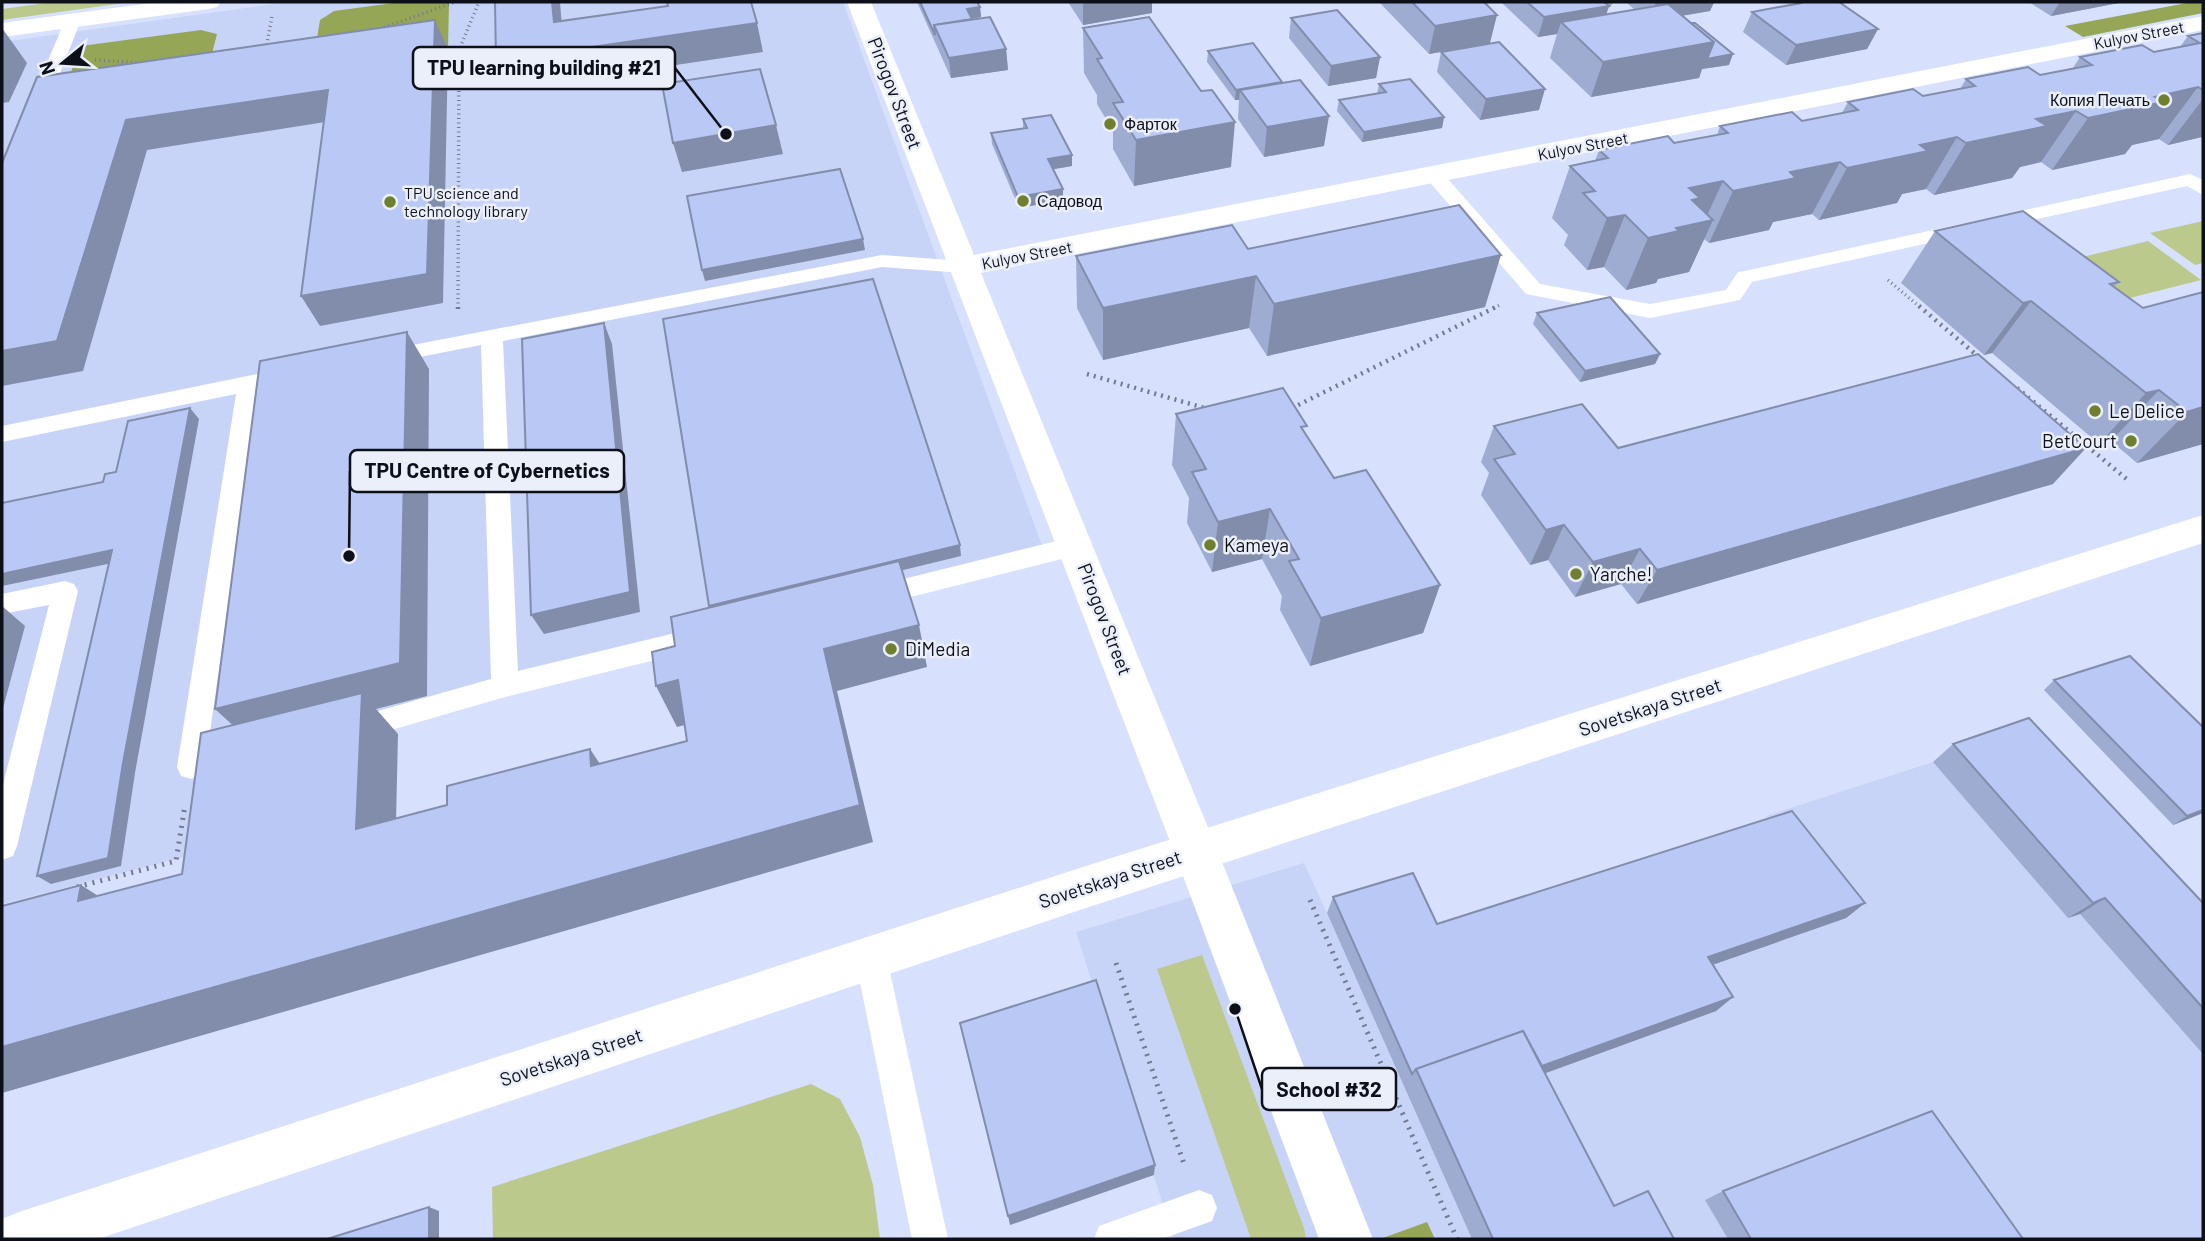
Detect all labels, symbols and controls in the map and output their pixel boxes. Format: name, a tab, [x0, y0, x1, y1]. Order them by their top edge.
street label: Kulyov Street	[2092, 16, 2186, 53]
north arrow	[28, 28, 98, 98]
street label: Pirogov Street	[864, 34, 927, 152]
callout: TPU learning building #21	[413, 47, 675, 89]
text: TPU learning building #21	[427, 54, 661, 79]
text: N	[33, 59, 59, 78]
place label: Копия Печать	[2050, 90, 2150, 109]
marker: Копия Печать	[2156, 92, 2172, 108]
place label: Фарток	[1124, 114, 1178, 133]
marker: Фарток	[1102, 116, 1118, 132]
street label: Kulyov Street	[1536, 127, 1630, 164]
place label: TPU science and technology library	[404, 183, 529, 220]
place label: Садовод	[1037, 191, 1103, 210]
marker: Садовод	[1015, 193, 1031, 209]
marker: TPU science and technology library	[382, 194, 398, 210]
street label: Kulyov Street	[980, 236, 1074, 273]
place label: Le Delice	[2109, 399, 2185, 422]
marker: Le Delice	[2087, 403, 2103, 419]
place label: BetCourt	[2042, 429, 2117, 452]
marker: BetCourt	[2123, 433, 2139, 449]
callout: TPU Centre of Cybernetics	[350, 450, 624, 492]
text: TPU Centre of Cybernetics	[364, 457, 610, 482]
place label: Kameya	[1224, 533, 1289, 556]
marker: Kameya	[1202, 537, 1218, 553]
street label: Pirogov Street	[1074, 560, 1137, 678]
place label: Yarche!	[1590, 562, 1653, 585]
marker: Yarche!	[1568, 566, 1584, 582]
place label: DiMedia	[905, 637, 970, 660]
marker: DiMedia	[883, 641, 899, 657]
street label: Sovetskaya Street	[1576, 673, 1724, 740]
street label: Sovetskaya Street	[1036, 845, 1184, 912]
street label: Sovetskaya Street	[497, 1023, 645, 1090]
callout: School #32	[1262, 1068, 1396, 1110]
text: School #32	[1276, 1076, 1382, 1101]

